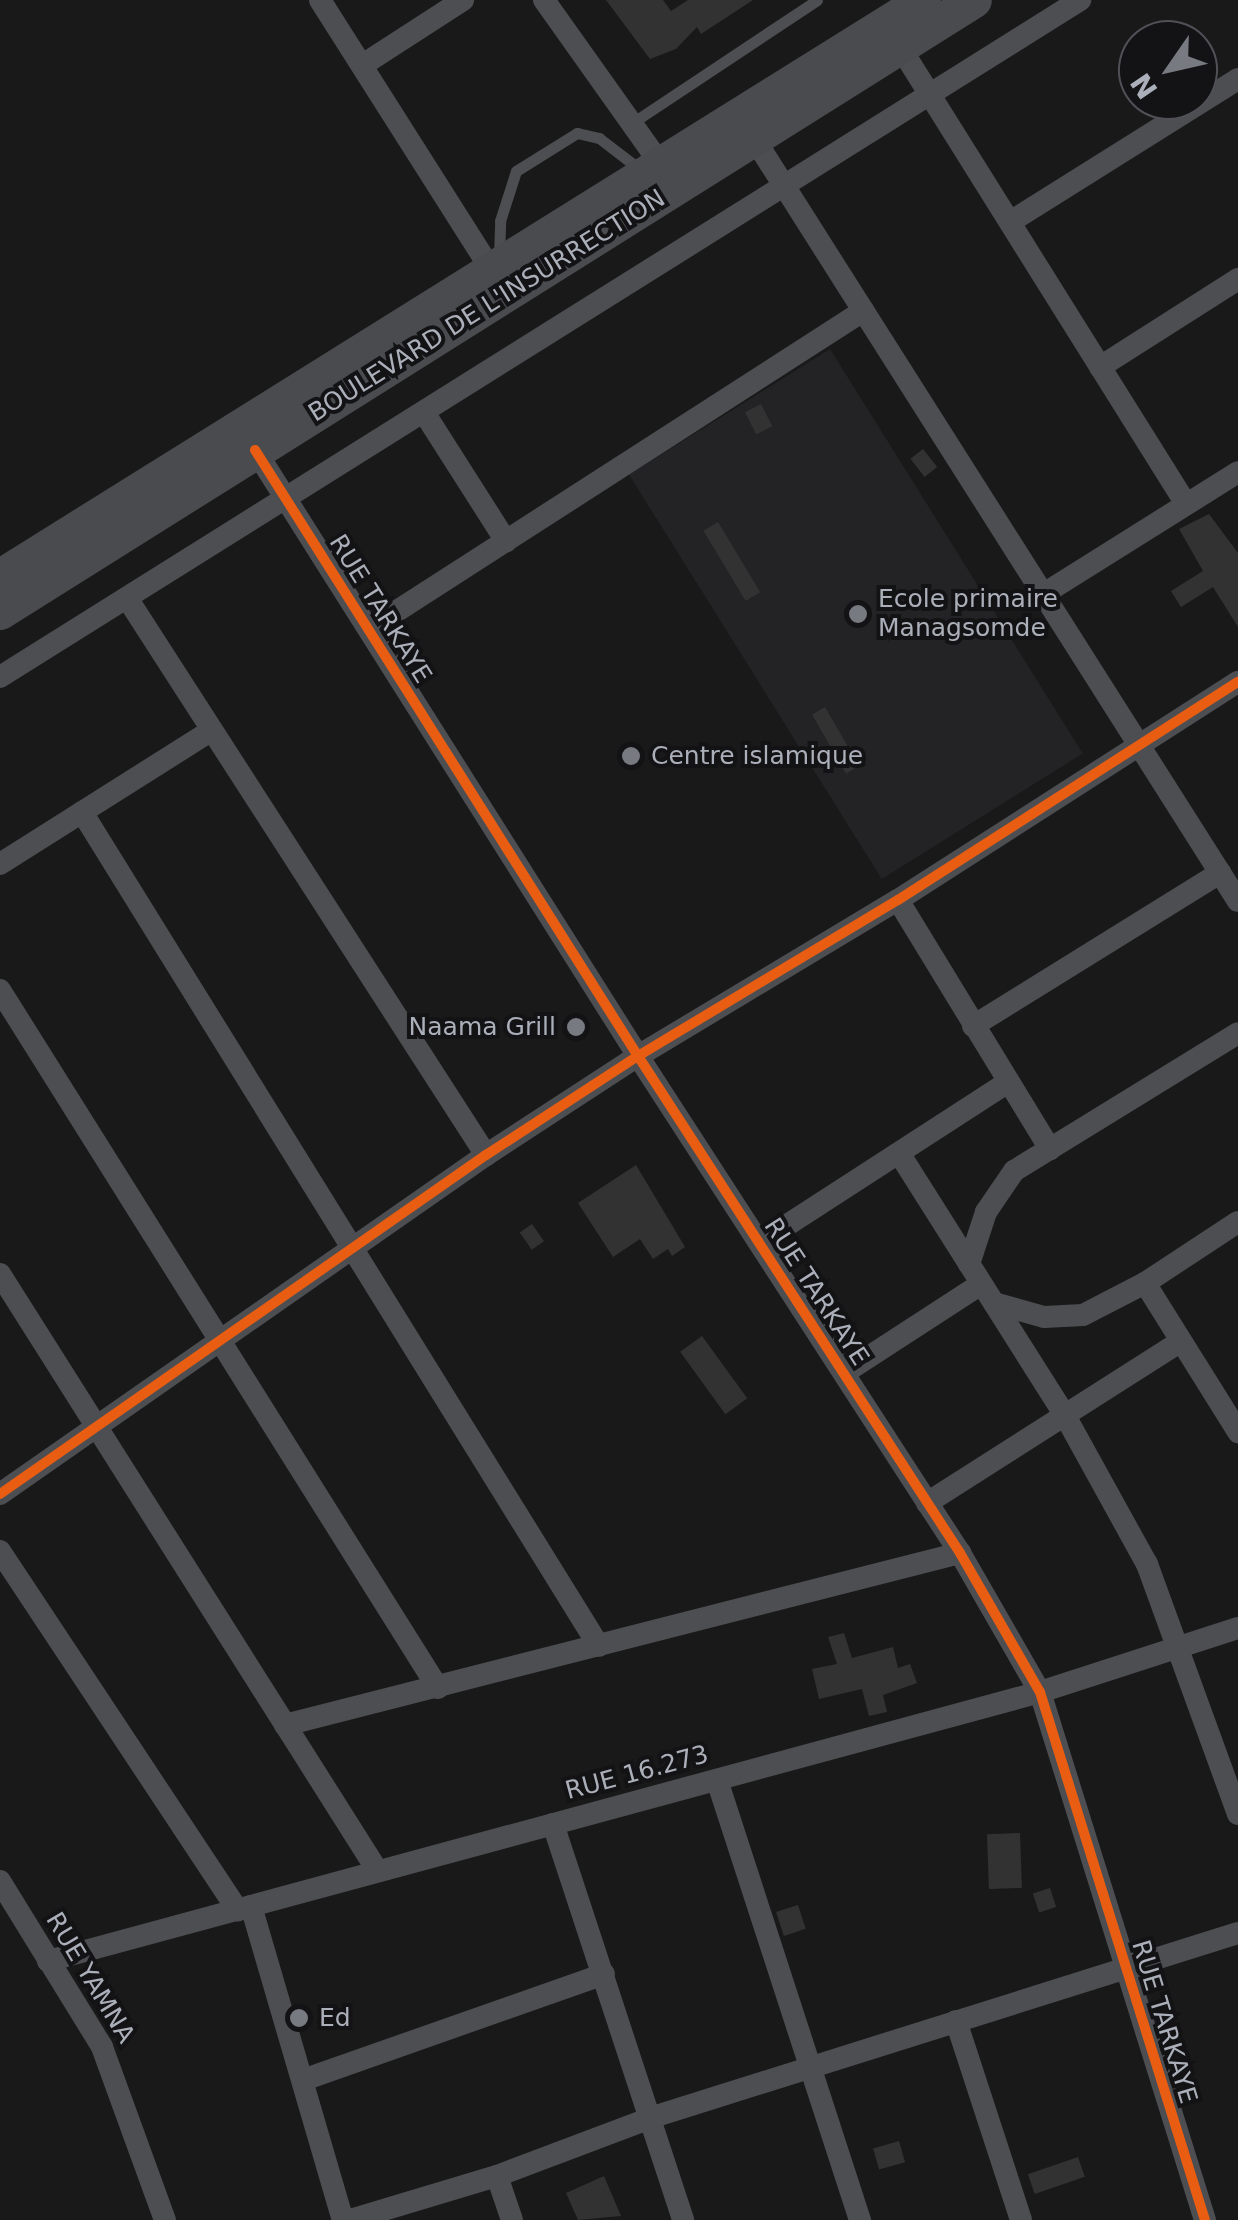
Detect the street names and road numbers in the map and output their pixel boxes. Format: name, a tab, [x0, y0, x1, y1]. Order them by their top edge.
street label: BOULEVARD DE L'INSURRECTION	[303, 183, 671, 429]
street label: RUE TARKAYE	[322, 529, 438, 689]
street label: RUE TARKAYE	[757, 1213, 875, 1371]
street label: RUE 16.273	[562, 1740, 712, 1806]
street label: RUE YAMNA	[39, 1907, 141, 2049]
street label: RUE TARKAYE	[1125, 1937, 1203, 2107]

